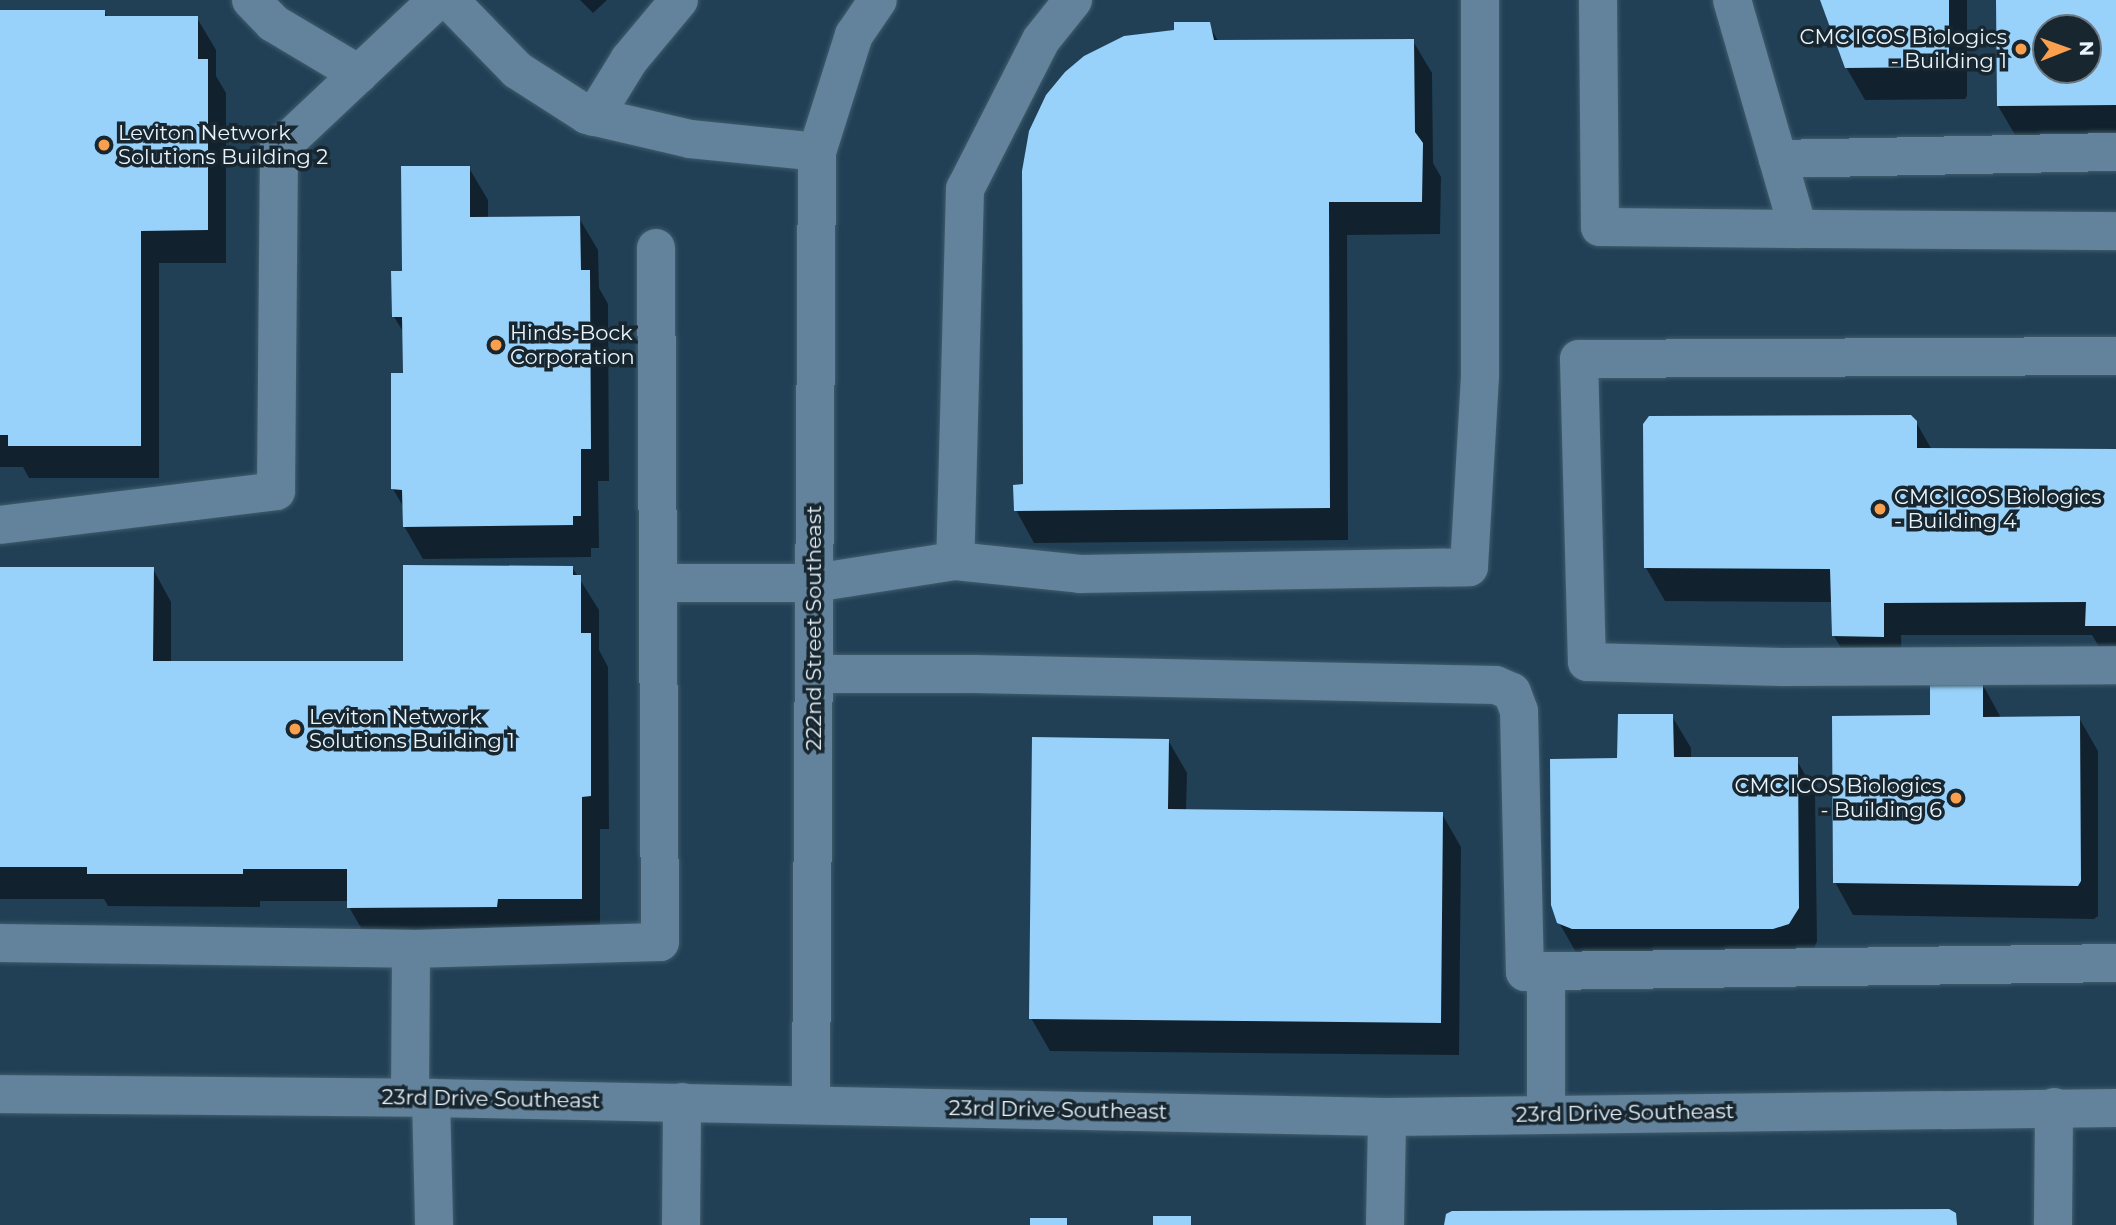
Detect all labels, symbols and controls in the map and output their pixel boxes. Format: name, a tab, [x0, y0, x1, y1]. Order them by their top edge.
north arrow	[2032, 14, 2102, 84]
place label: CMC ICOS Biologics - Building 1	[1800, 24, 2007, 74]
marker: CMC ICOS Biologics - Building 1	[2013, 41, 2029, 57]
text: N	[2075, 41, 2098, 57]
place label: Leviton Network Solutions Building 2	[118, 120, 328, 170]
marker: Leviton Network Solutions Building 2	[96, 137, 112, 153]
place label: Hinds-Bock Corporation	[510, 320, 635, 370]
marker: Hinds-Bock Corporation	[488, 337, 504, 353]
place label: CMC ICOS Biologics - Building 4	[1894, 484, 2101, 534]
marker: CMC ICOS Biologics - Building 4	[1872, 501, 1888, 517]
street label: 222nd Street Southeast	[801, 505, 827, 751]
place label: Leviton Network Solutions Building 1	[309, 704, 515, 754]
marker: Leviton Network Solutions Building 1	[287, 721, 303, 737]
place label: CMC ICOS Biologics - Building 6	[1735, 773, 1942, 823]
marker: CMC ICOS Biologics - Building 6	[1948, 790, 1964, 806]
street label: 23rd Drive Southeast	[381, 1084, 601, 1114]
street label: 23rd Drive Southeast	[948, 1095, 1168, 1125]
street label: 23rd Drive Southeast	[1515, 1098, 1735, 1128]

